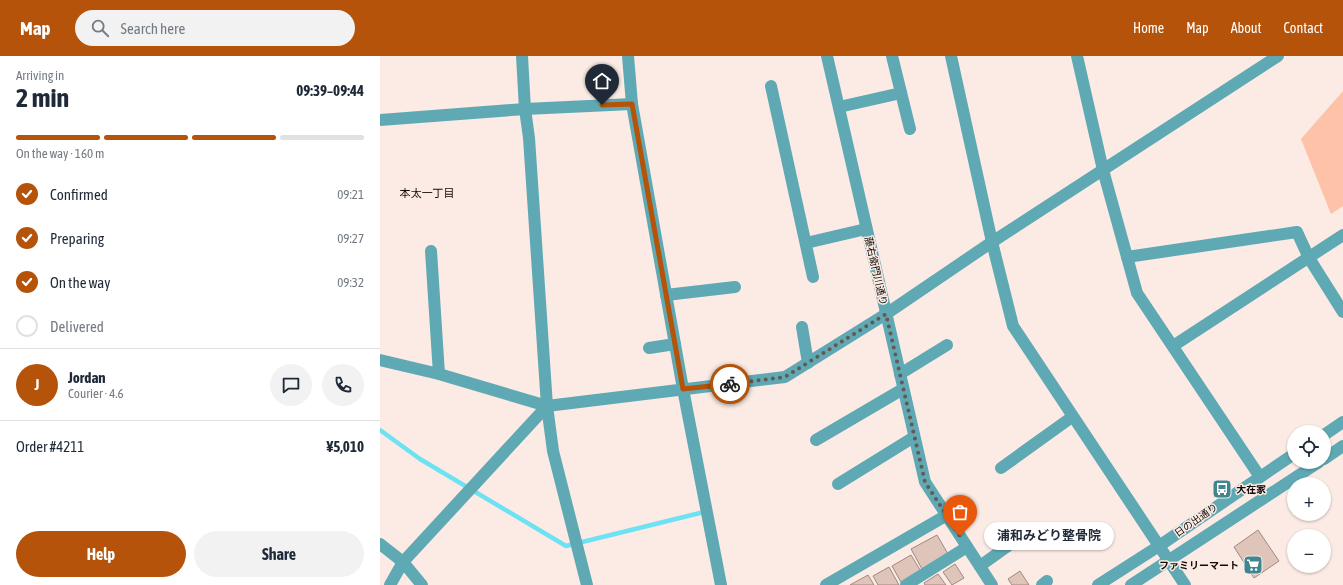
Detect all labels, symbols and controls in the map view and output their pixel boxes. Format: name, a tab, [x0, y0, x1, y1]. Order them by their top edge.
search box	[75, 10, 355, 46]
text: Map	[20, 17, 51, 39]
icon: search	[89, 17, 111, 39]
text: Search here	[121, 20, 185, 37]
text: Home	[1133, 20, 1164, 36]
text: Map	[1186, 20, 1209, 36]
text: About	[1231, 20, 1262, 36]
text: Contact	[1284, 20, 1323, 36]
pin	[585, 64, 619, 105]
text: Arriving in	[16, 68, 64, 83]
icon: home	[591, 70, 613, 92]
text: 09:39–09:44	[296, 82, 364, 99]
text: 2 min	[16, 83, 69, 113]
text: On the way · 160 m	[16, 146, 104, 161]
icon: check	[16, 183, 38, 205]
text: Confirmed	[50, 186, 108, 203]
text: 09:21	[337, 187, 364, 202]
district label: 本太一丁目	[400, 187, 455, 199]
icon: check	[16, 227, 38, 249]
text: Preparing	[50, 230, 104, 247]
text: 09:27	[337, 231, 364, 246]
street label: 藤右衛門川通り	[863, 236, 889, 306]
icon: check	[16, 271, 38, 293]
text: On the way	[50, 274, 111, 291]
text: 09:32	[337, 275, 364, 290]
text: Delivered	[50, 318, 104, 335]
button: chat	[270, 364, 312, 406]
button: phone	[322, 364, 364, 406]
courier	[710, 364, 750, 404]
text: Jordan	[68, 369, 106, 386]
icon: bike	[719, 373, 741, 395]
text: J	[35, 376, 39, 393]
text: Courier · 4.6	[68, 386, 124, 401]
map controls	[1287, 425, 1331, 573]
button: locate	[1287, 425, 1331, 469]
text: Order #4211	[16, 438, 84, 455]
text: ¥5,010	[326, 438, 364, 455]
button: +	[1287, 477, 1331, 521]
bus stop icon: 大在家	[1211, 478, 1233, 500]
place label: 大在家	[1236, 484, 1266, 495]
pin	[943, 495, 977, 536]
icon: bag	[949, 501, 971, 523]
street label: 日の出通り	[1172, 501, 1220, 539]
callout: 浦和みどり整骨院	[984, 522, 1114, 550]
text: 浦和みどり整骨院	[997, 528, 1101, 543]
button: −	[1287, 529, 1331, 573]
button: Help	[16, 531, 186, 577]
button: Share	[194, 531, 364, 577]
supermarket icon: ファミリーマート	[1242, 554, 1264, 576]
place label: ファミリーマート	[1159, 560, 1239, 571]

